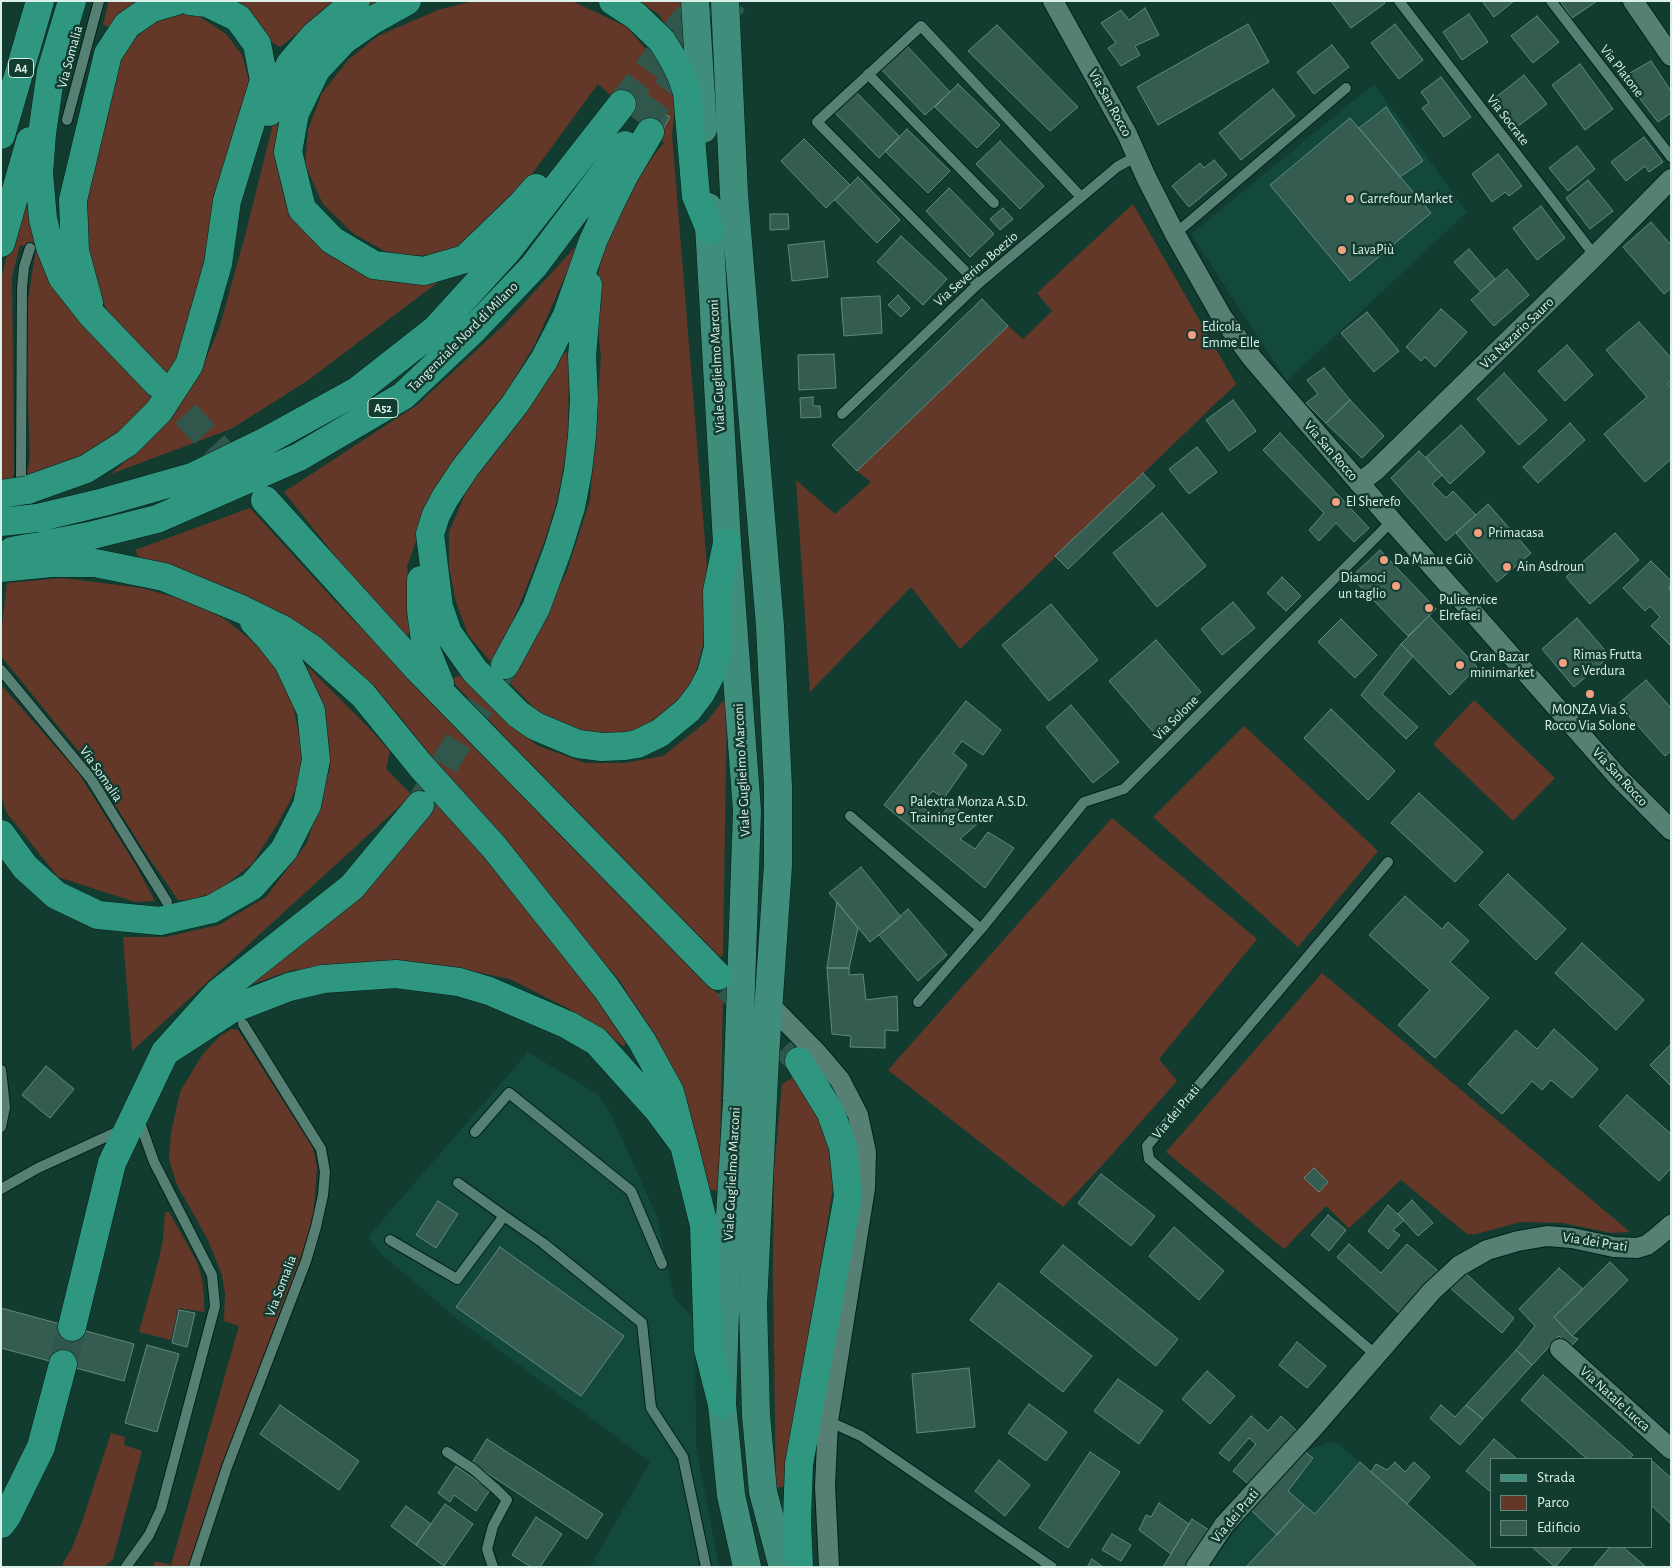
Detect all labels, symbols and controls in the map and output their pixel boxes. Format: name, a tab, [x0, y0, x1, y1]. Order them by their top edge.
street label: Via Somalia	[54, 24, 86, 90]
street label: Via Platone	[1596, 41, 1648, 101]
road number: A4	[8, 58, 34, 78]
street label: Via San Rocco	[1085, 67, 1135, 139]
street label: Via Socrate	[1483, 91, 1533, 149]
place label: Carrefour Market	[1360, 191, 1453, 207]
marker: Carrefour Market	[1344, 193, 1356, 205]
street label: Via Severino Boezio	[930, 228, 1022, 310]
place label: LavaPiù	[1352, 242, 1394, 258]
marker: LavaPiù	[1336, 244, 1348, 256]
street label: Tangenziale Nord di Milano	[404, 278, 522, 396]
street label: Via Nazario Sauro	[1477, 294, 1557, 372]
street label: Viale Guglielmo Marconi	[705, 299, 729, 433]
place label: Edicola Emme Elle	[1202, 319, 1260, 352]
marker: Edicola Emme Elle	[1186, 329, 1198, 341]
road number: A52	[368, 398, 398, 418]
street label: Via San Rocco	[1300, 418, 1362, 484]
place label: El Sherefo	[1346, 494, 1401, 510]
marker: El Sherefo	[1330, 496, 1342, 508]
place label: Primacasa	[1488, 525, 1544, 541]
marker: Primacasa	[1472, 527, 1484, 539]
place label: Da Manu e Giò	[1394, 552, 1473, 568]
marker: Da Manu e Giò	[1378, 554, 1390, 566]
place label: Ain Asdroun	[1517, 559, 1584, 575]
marker: Ain Asdroun	[1501, 561, 1513, 573]
place label: Diamoci un taglio	[1338, 570, 1386, 602]
marker: Diamoci un taglio	[1390, 580, 1402, 592]
place label: Puliservice Elrefaei	[1439, 592, 1498, 624]
marker: Puliservice Elrefaei	[1423, 602, 1435, 614]
place label: Rimas Frutta e Verdura	[1573, 647, 1642, 680]
place label: Gran Bazar minimarket	[1470, 649, 1534, 682]
marker: Rimas Frutta e Verdura	[1557, 657, 1569, 669]
marker: Gran Bazar minimarket	[1454, 659, 1466, 671]
marker: MONZA Via S. Rocco Via Solone	[1584, 688, 1596, 700]
street label: Via Solone	[1150, 692, 1202, 744]
place label: MONZA Via S. Rocco Via Solone	[1544, 702, 1636, 734]
street label: Viale Guglielmo Marconi	[730, 703, 754, 837]
street label: Via Somalia	[76, 743, 126, 805]
street label: Via San Rocco	[1589, 744, 1651, 810]
place label: Palextra Monza A.S.D. Training Center	[910, 794, 1028, 826]
marker: Palextra Monza A.S.D. Training Center	[894, 804, 906, 816]
street label: Via dei Prati	[1149, 1082, 1203, 1142]
street label: Viale Guglielmo Marconi	[720, 1107, 744, 1241]
street label: Via dei Prati	[1561, 1229, 1629, 1255]
street label: Via Somalia	[262, 1253, 300, 1319]
street label: Via Natale Lucca	[1576, 1363, 1654, 1435]
legend	[1490, 1458, 1652, 1548]
text: Strada	[1537, 1470, 1575, 1485]
street label: Via dei Prati	[1208, 1486, 1262, 1546]
text: Parco	[1537, 1495, 1569, 1510]
text: Edificio	[1537, 1520, 1580, 1535]

